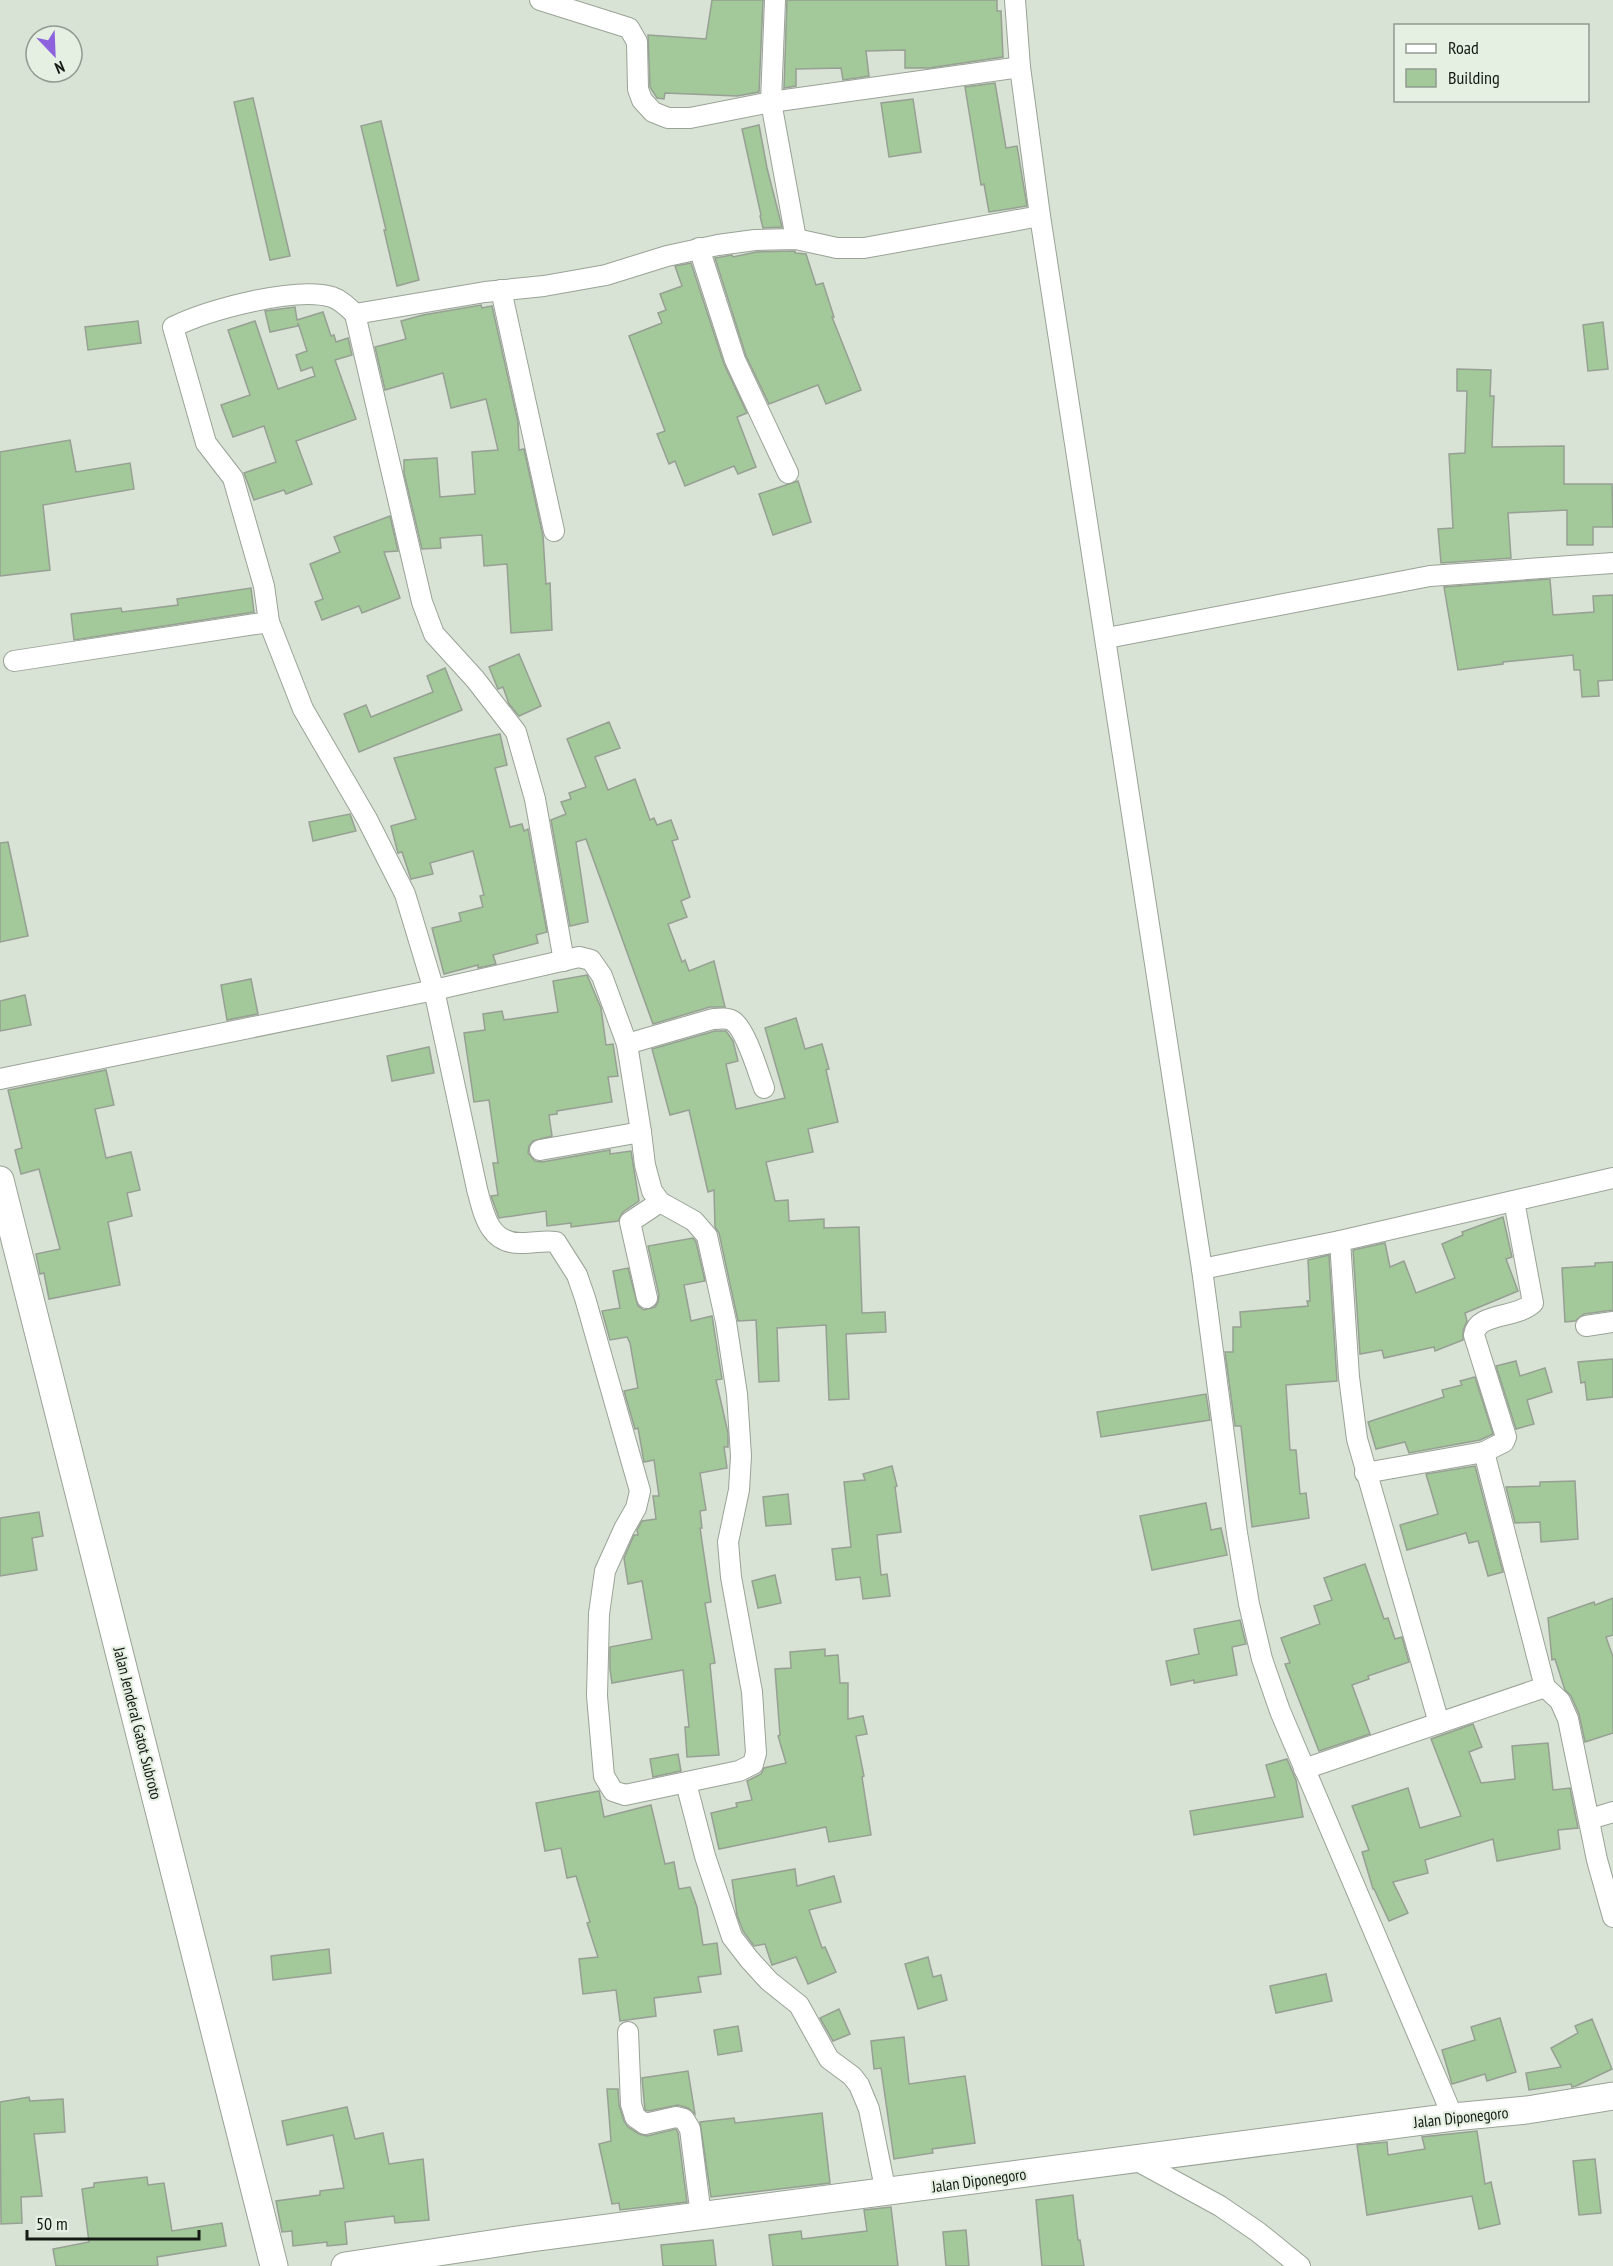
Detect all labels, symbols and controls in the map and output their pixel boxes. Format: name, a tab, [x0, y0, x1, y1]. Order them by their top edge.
north arrow	[24, 24, 84, 84]
legend	[1394, 24, 1589, 102]
text: Road	[1448, 36, 1479, 59]
text: N	[52, 57, 68, 79]
text: Building	[1448, 66, 1500, 89]
street label: Jalan Jenderal Gatot Subroto	[109, 1644, 167, 1801]
street label: Jalan Diponegoro	[1412, 2102, 1509, 2132]
street label: Jalan Diponegoro	[929, 2163, 1028, 2197]
scale bar	[27, 2203, 200, 2241]
text: 50 m	[36, 2212, 68, 2235]

